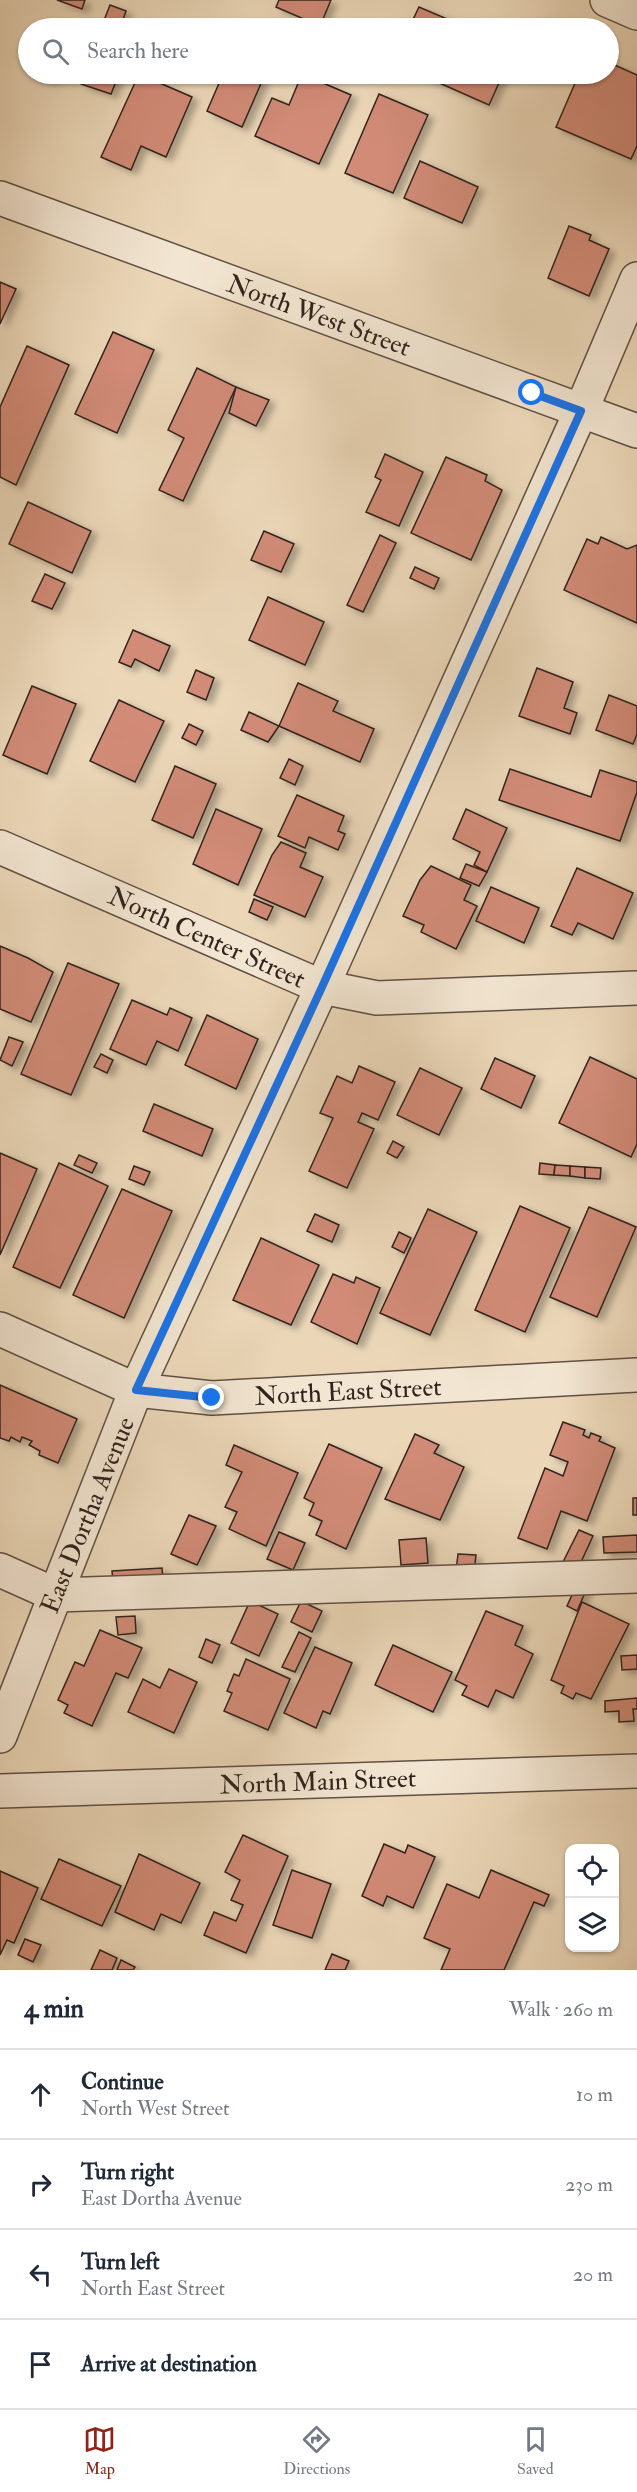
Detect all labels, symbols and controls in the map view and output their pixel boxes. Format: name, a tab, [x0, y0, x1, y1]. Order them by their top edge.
search box	[18, 18, 619, 84]
icon: search	[39, 35, 72, 68]
text: Search here	[87, 37, 189, 65]
street label: North West Street	[223, 268, 415, 364]
route start	[518, 379, 544, 405]
street label: North Center Street	[103, 880, 310, 996]
street label: North East Street	[254, 1371, 442, 1413]
route end	[198, 1384, 224, 1410]
street label: East Dortha Avenue	[34, 1412, 142, 1618]
street label: North Main Street	[219, 1763, 417, 1801]
map controls	[565, 1844, 619, 1952]
button: locate	[565, 1844, 619, 1898]
button: layers	[565, 1898, 619, 1952]
text: 4 min	[24, 1993, 84, 2025]
text: Walk · 260 m	[509, 1997, 613, 2022]
text: Continue	[81, 2068, 164, 2096]
icon: ahead	[24, 2078, 57, 2111]
text: 10 m	[576, 2082, 613, 2107]
text: North West Street	[81, 2096, 229, 2121]
text: Turn right	[81, 2158, 174, 2186]
icon: right	[24, 2168, 57, 2201]
text: 230 m	[565, 2172, 613, 2197]
text: East Dortha Avenue	[81, 2186, 242, 2211]
text: Turn left	[81, 2248, 160, 2276]
icon: left	[24, 2258, 57, 2291]
text: 20 m	[573, 2262, 613, 2287]
text: North East Street	[81, 2276, 225, 2301]
icon: arrive	[24, 2348, 57, 2381]
text: Arrive at destination	[81, 2350, 257, 2378]
tab: Map	[83, 2423, 116, 2479]
tab: Directions	[283, 2423, 350, 2479]
tab: Saved	[517, 2423, 554, 2479]

